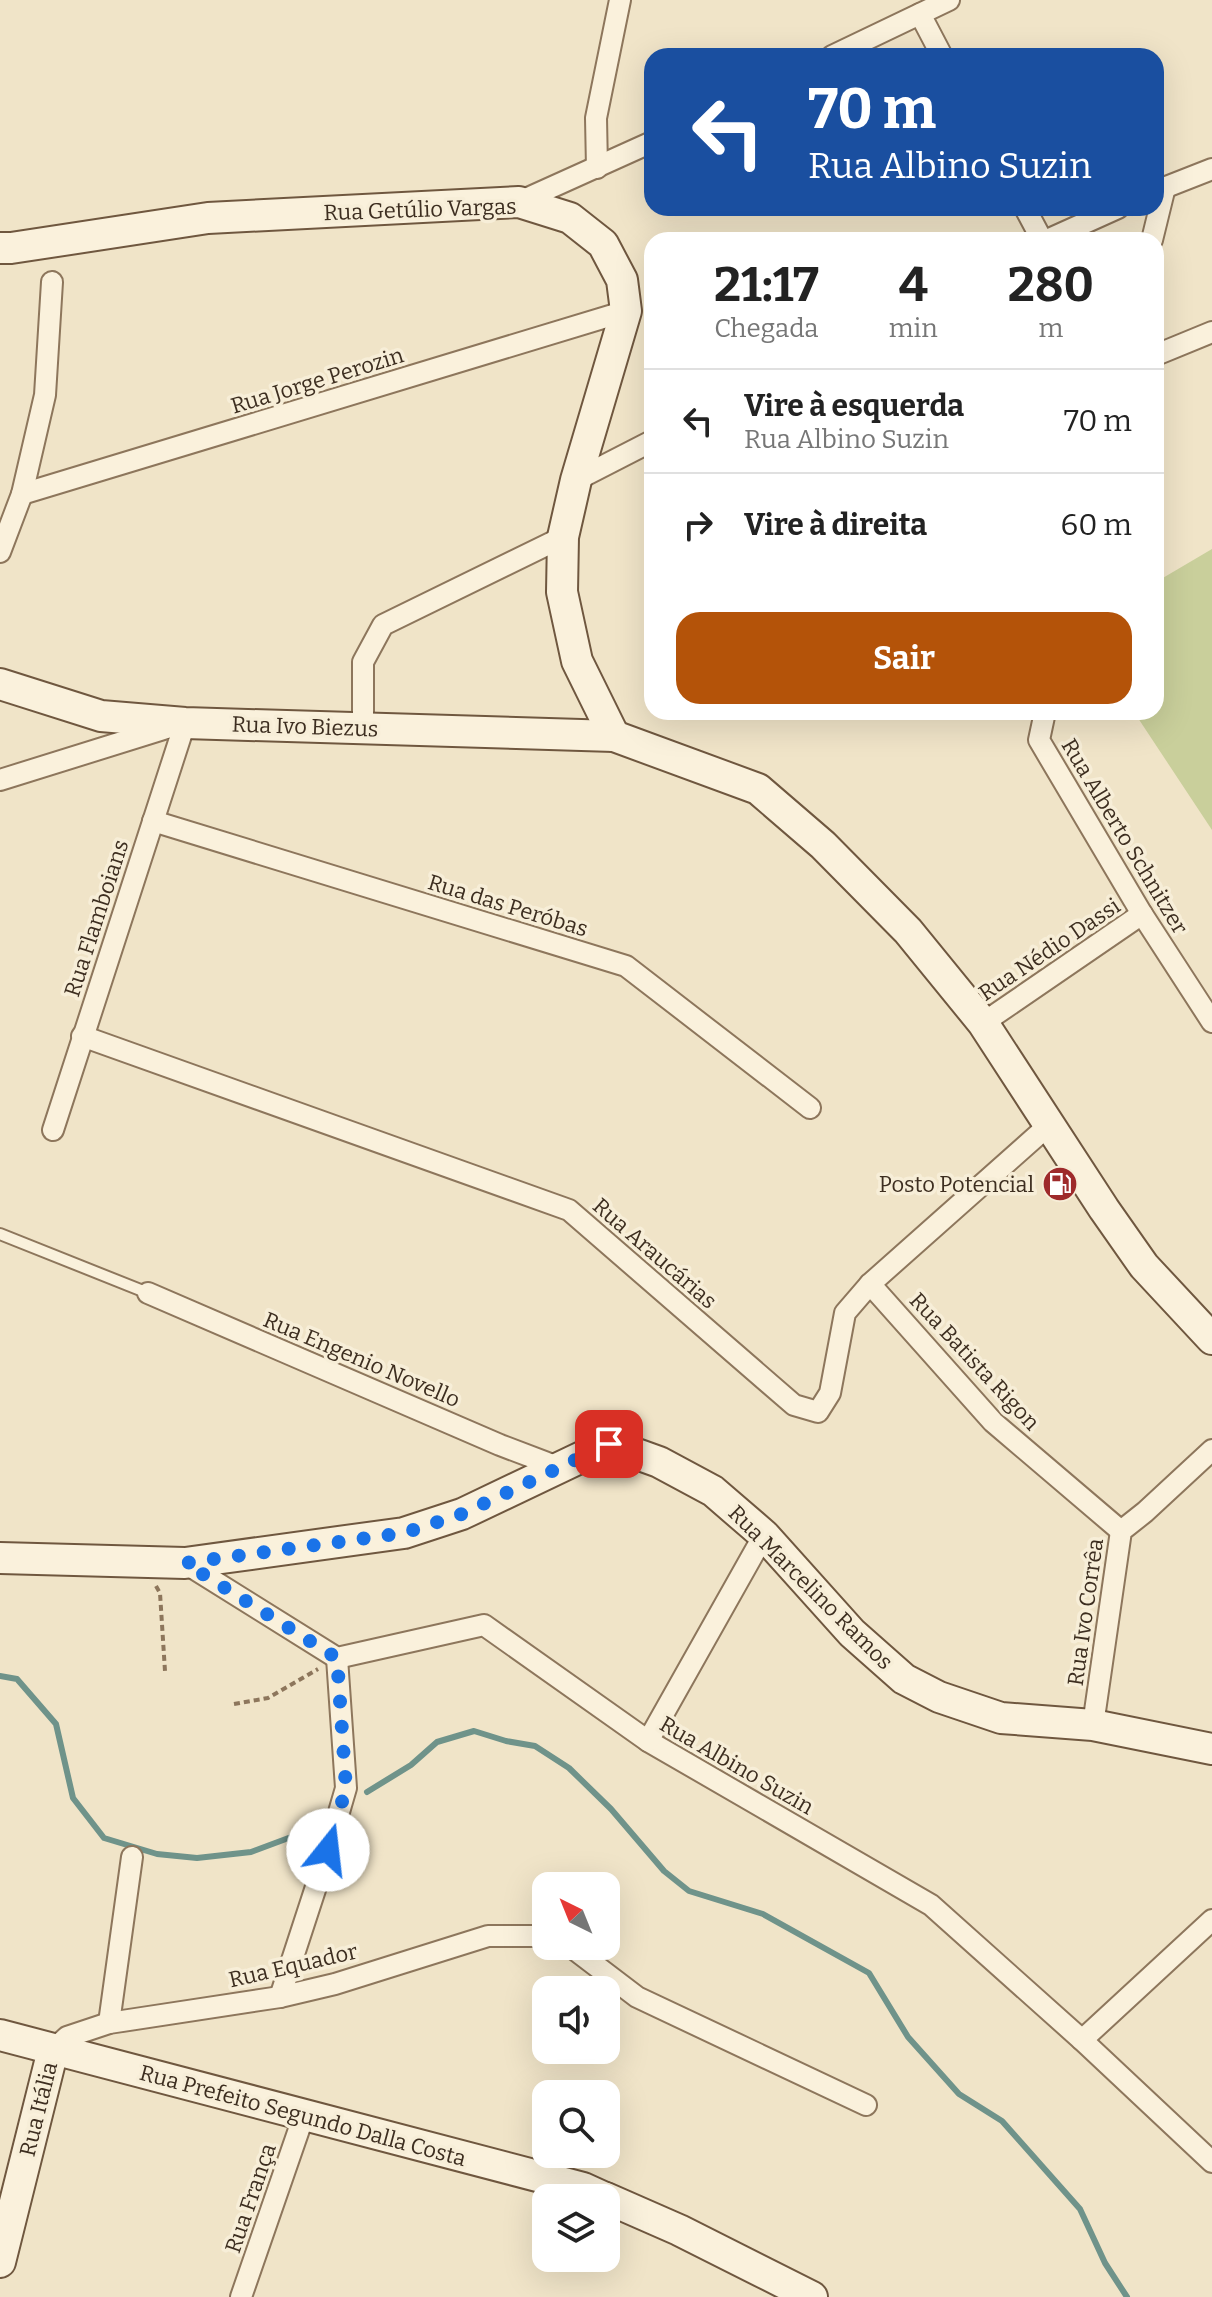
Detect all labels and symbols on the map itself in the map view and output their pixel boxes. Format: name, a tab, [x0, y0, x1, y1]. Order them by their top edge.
street label: Rua Getúlio Vargas	[323, 193, 517, 226]
street label: Rua Jorge Perozin	[227, 341, 407, 420]
street label: Rua Ivo Biezus	[231, 710, 379, 743]
street label: Rua Alberto Schnitzer	[1055, 734, 1194, 939]
street label: Rua Flamboians	[58, 836, 135, 1000]
street label: Rua das Peróbas	[425, 868, 591, 943]
street label: Rua Nédio Dassi	[973, 892, 1126, 1007]
fuel station icon: Posto Potencial	[1041, 1165, 1079, 1203]
place label: Posto Potencial	[879, 1171, 1034, 1198]
street label: Rua Araucárias	[587, 1192, 722, 1314]
street label: Rua Batista Rigon	[904, 1287, 1045, 1436]
street label: Rua Engenio Novello	[259, 1306, 464, 1413]
pin	[575, 1410, 643, 1478]
street label: Rua Marcelino Ramos	[723, 1499, 899, 1675]
street label: Rua Ivo Corrêa	[1062, 1537, 1109, 1688]
street label: Rua Albino Suzin	[655, 1710, 819, 1821]
position arrow	[286, 1808, 370, 1892]
north arrow	[532, 1872, 620, 1960]
street label: Rua Equador	[226, 1938, 360, 1993]
street label: Rua Itália	[14, 2059, 63, 2159]
street label: Rua Prefeito Segundo Dalla Costa	[137, 2059, 469, 2172]
street label: Rua França	[219, 2140, 282, 2256]

